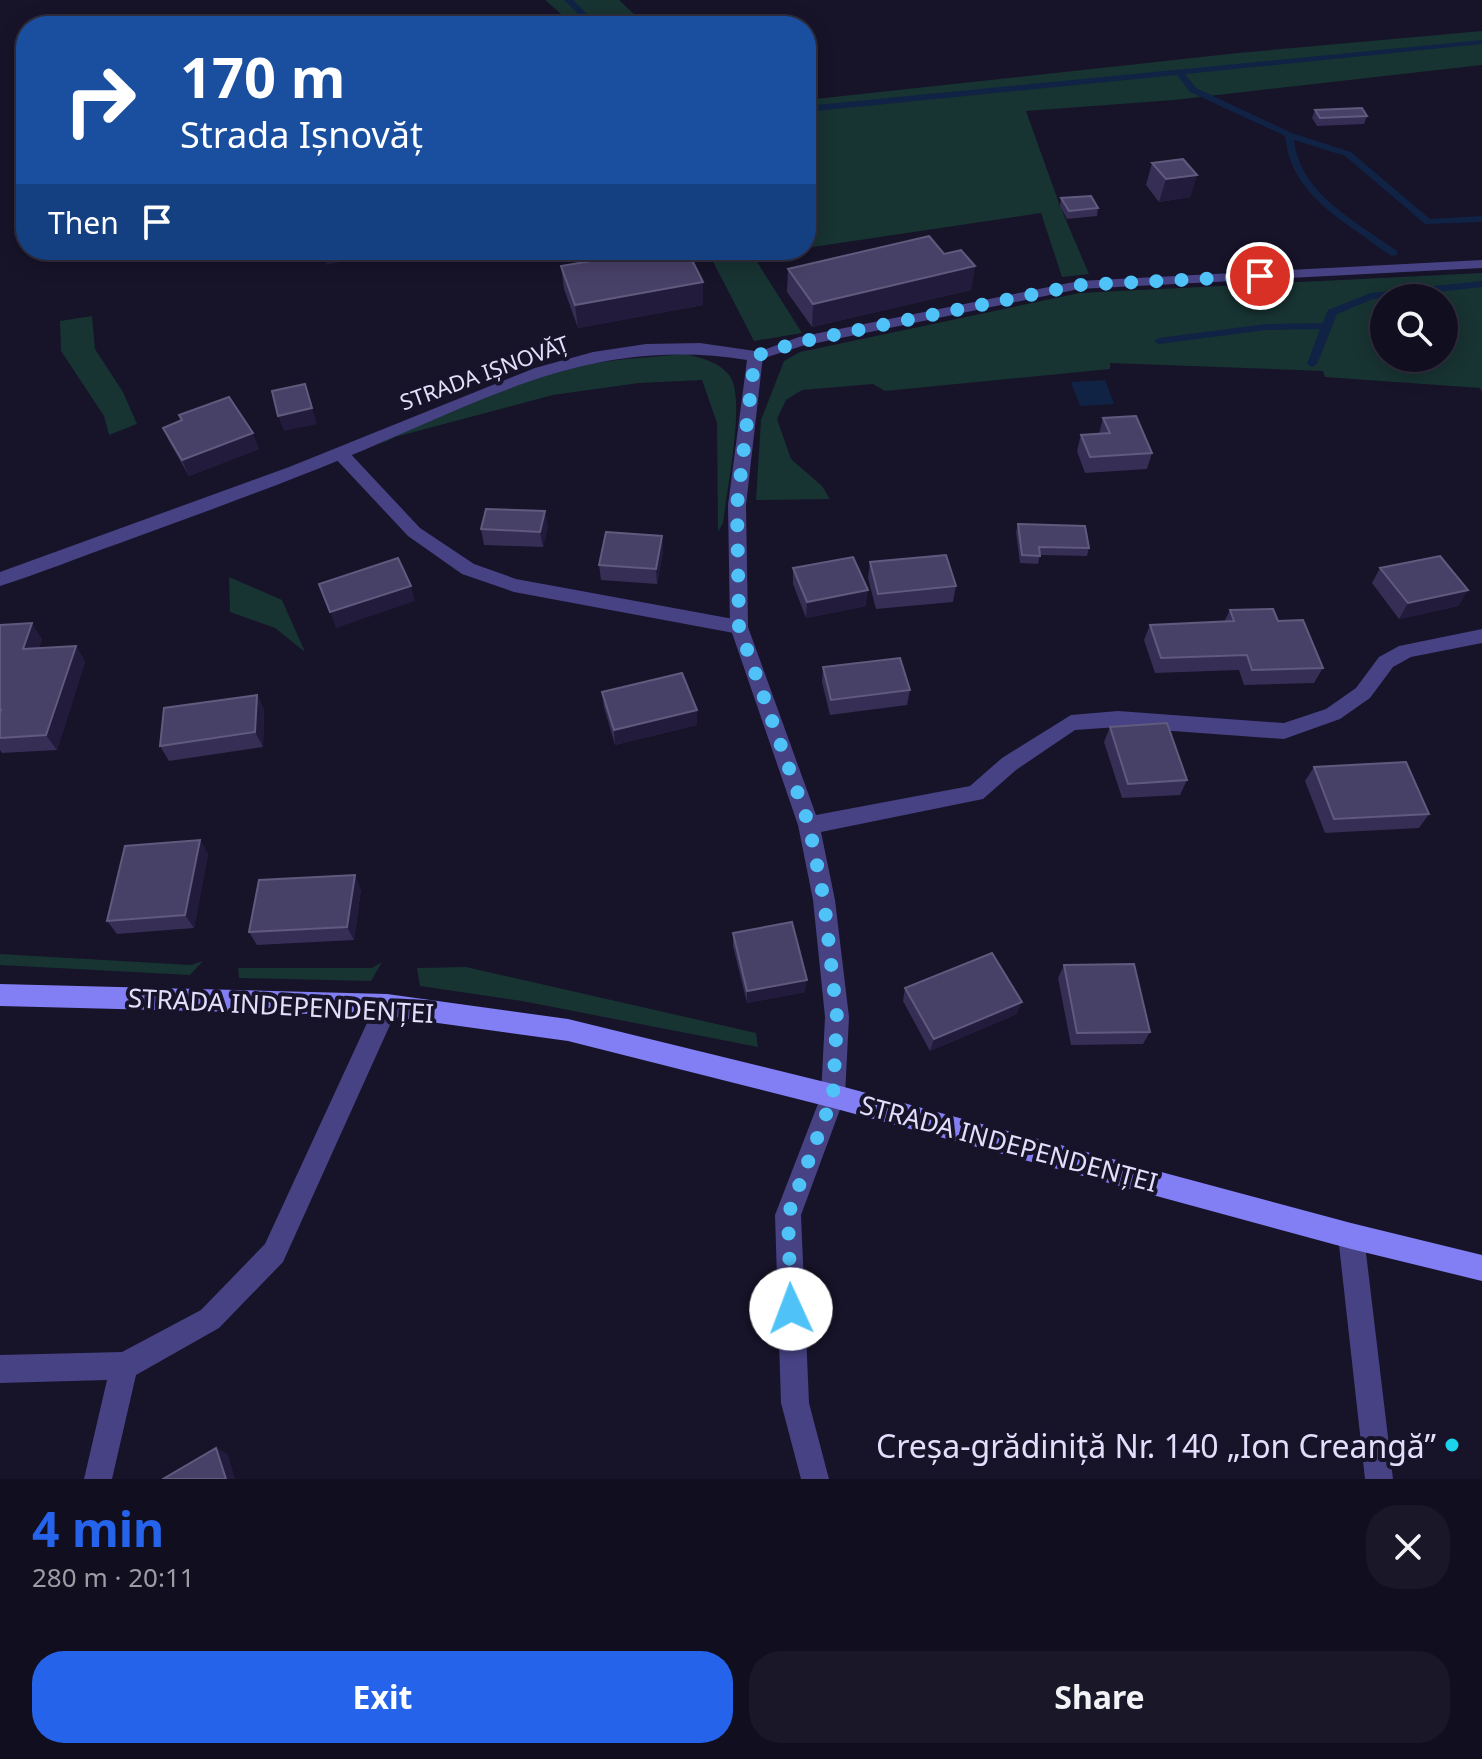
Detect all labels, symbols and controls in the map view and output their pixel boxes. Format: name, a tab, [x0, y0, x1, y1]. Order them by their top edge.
text: 170 m	[180, 38, 345, 114]
icon: right	[48, 48, 152, 152]
text: Strada Ișnovăț	[180, 110, 423, 159]
icon: arrive	[135, 200, 179, 244]
text: Then	[48, 202, 119, 243]
pin	[1226, 242, 1294, 310]
icon: arrive	[1238, 254, 1282, 298]
map controls	[1370, 284, 1458, 372]
button: search	[1370, 284, 1458, 372]
street label: STRADA IȘNOVĂȚ	[395, 328, 573, 416]
street label: STRADA INDEPENDENȚEI	[127, 979, 435, 1031]
street label: STRADA INDEPENDENȚEI	[856, 1086, 1162, 1200]
position arrow	[749, 1267, 833, 1351]
place label: Creșa-grădiniță Nr. 140 „Ion Creangă”	[876, 1424, 1436, 1467]
marker: Creșa-grădiniță Nr. 140 „Ion Creangă”	[1443, 1436, 1461, 1454]
text: 4 min	[32, 1496, 164, 1561]
button: close	[1366, 1505, 1450, 1589]
text: 280 m · 20:11	[32, 1559, 195, 1595]
button: Exit	[32, 1651, 733, 1743]
button: Share	[749, 1651, 1450, 1743]

